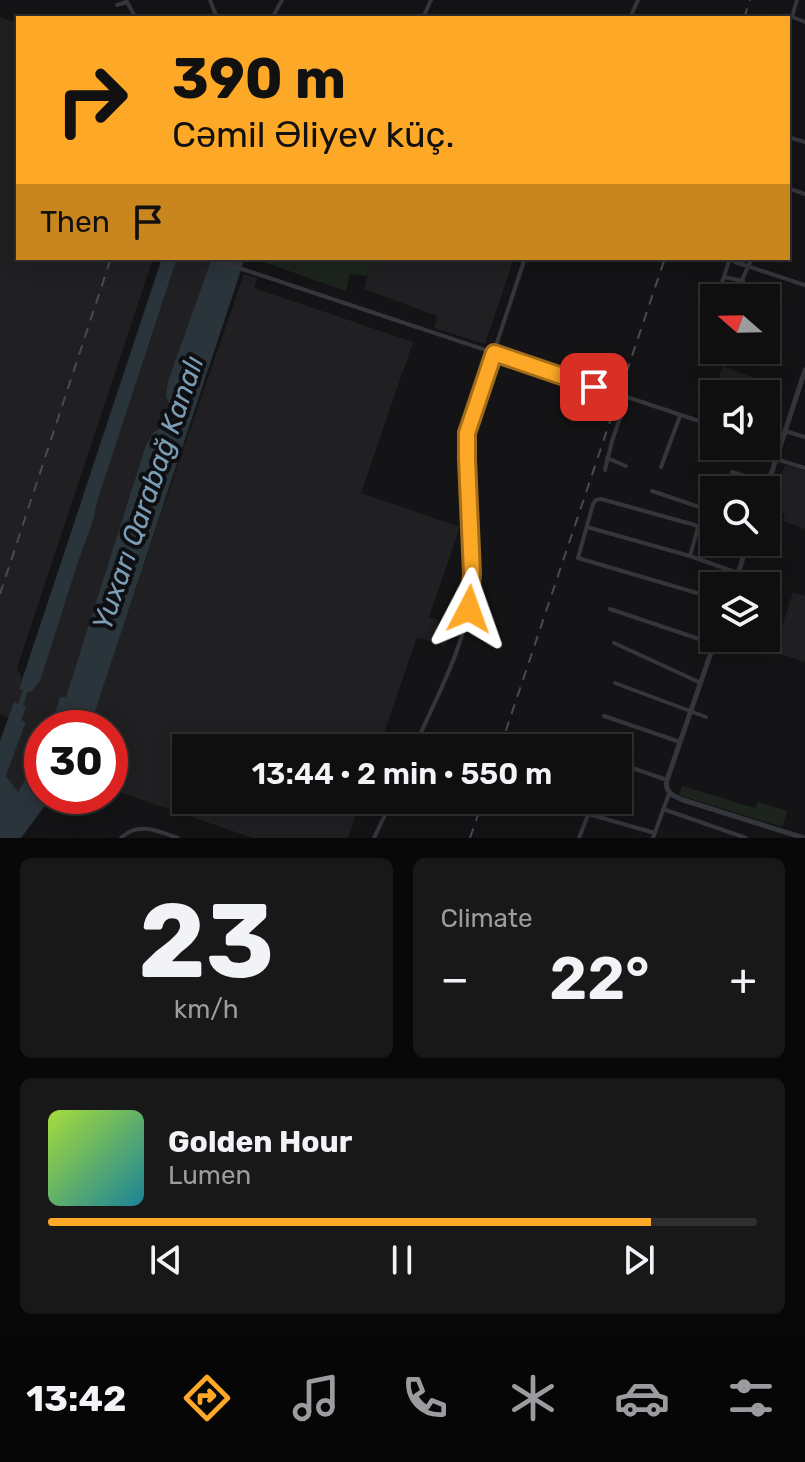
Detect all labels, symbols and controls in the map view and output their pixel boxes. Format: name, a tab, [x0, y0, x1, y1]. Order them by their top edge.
text: 390 m	[172, 46, 346, 112]
icon: right	[40, 48, 144, 152]
text: Cəmil Əliyev küç.	[172, 113, 455, 156]
icon: arrive	[126, 200, 170, 244]
text: Then	[40, 204, 110, 240]
north arrow	[700, 284, 780, 364]
map controls	[700, 284, 780, 652]
water label: Yuxarı Qarabağ Kanalı	[85, 351, 211, 635]
pin	[560, 353, 628, 421]
icon: arrive	[572, 365, 616, 409]
button: sound	[700, 380, 780, 460]
button: search	[700, 476, 780, 556]
position arrow	[427, 567, 511, 651]
button: layers	[700, 572, 780, 652]
speed limit sign: 30	[24, 710, 128, 814]
text: 13:44 · 2 min · 550 m	[252, 756, 552, 792]
text: 23	[138, 880, 274, 1003]
text: Climate	[441, 903, 533, 934]
text: 22°	[549, 943, 650, 1014]
text: −	[441, 953, 469, 1005]
text: +	[730, 953, 757, 1005]
text: km/h	[174, 994, 239, 1025]
text: Golden Hour	[168, 1124, 352, 1160]
text: Lumen	[168, 1160, 251, 1191]
icon: previous	[144, 1238, 188, 1282]
icon: pause	[380, 1238, 424, 1282]
icon: next	[617, 1238, 661, 1282]
icon: directions	[179, 1370, 235, 1426]
icon: music	[288, 1370, 344, 1426]
icon: phone	[397, 1370, 453, 1426]
icon: climate	[505, 1370, 561, 1426]
icon: car	[614, 1370, 670, 1426]
icon: filters	[723, 1370, 779, 1426]
text: 13:42	[26, 1377, 126, 1420]

